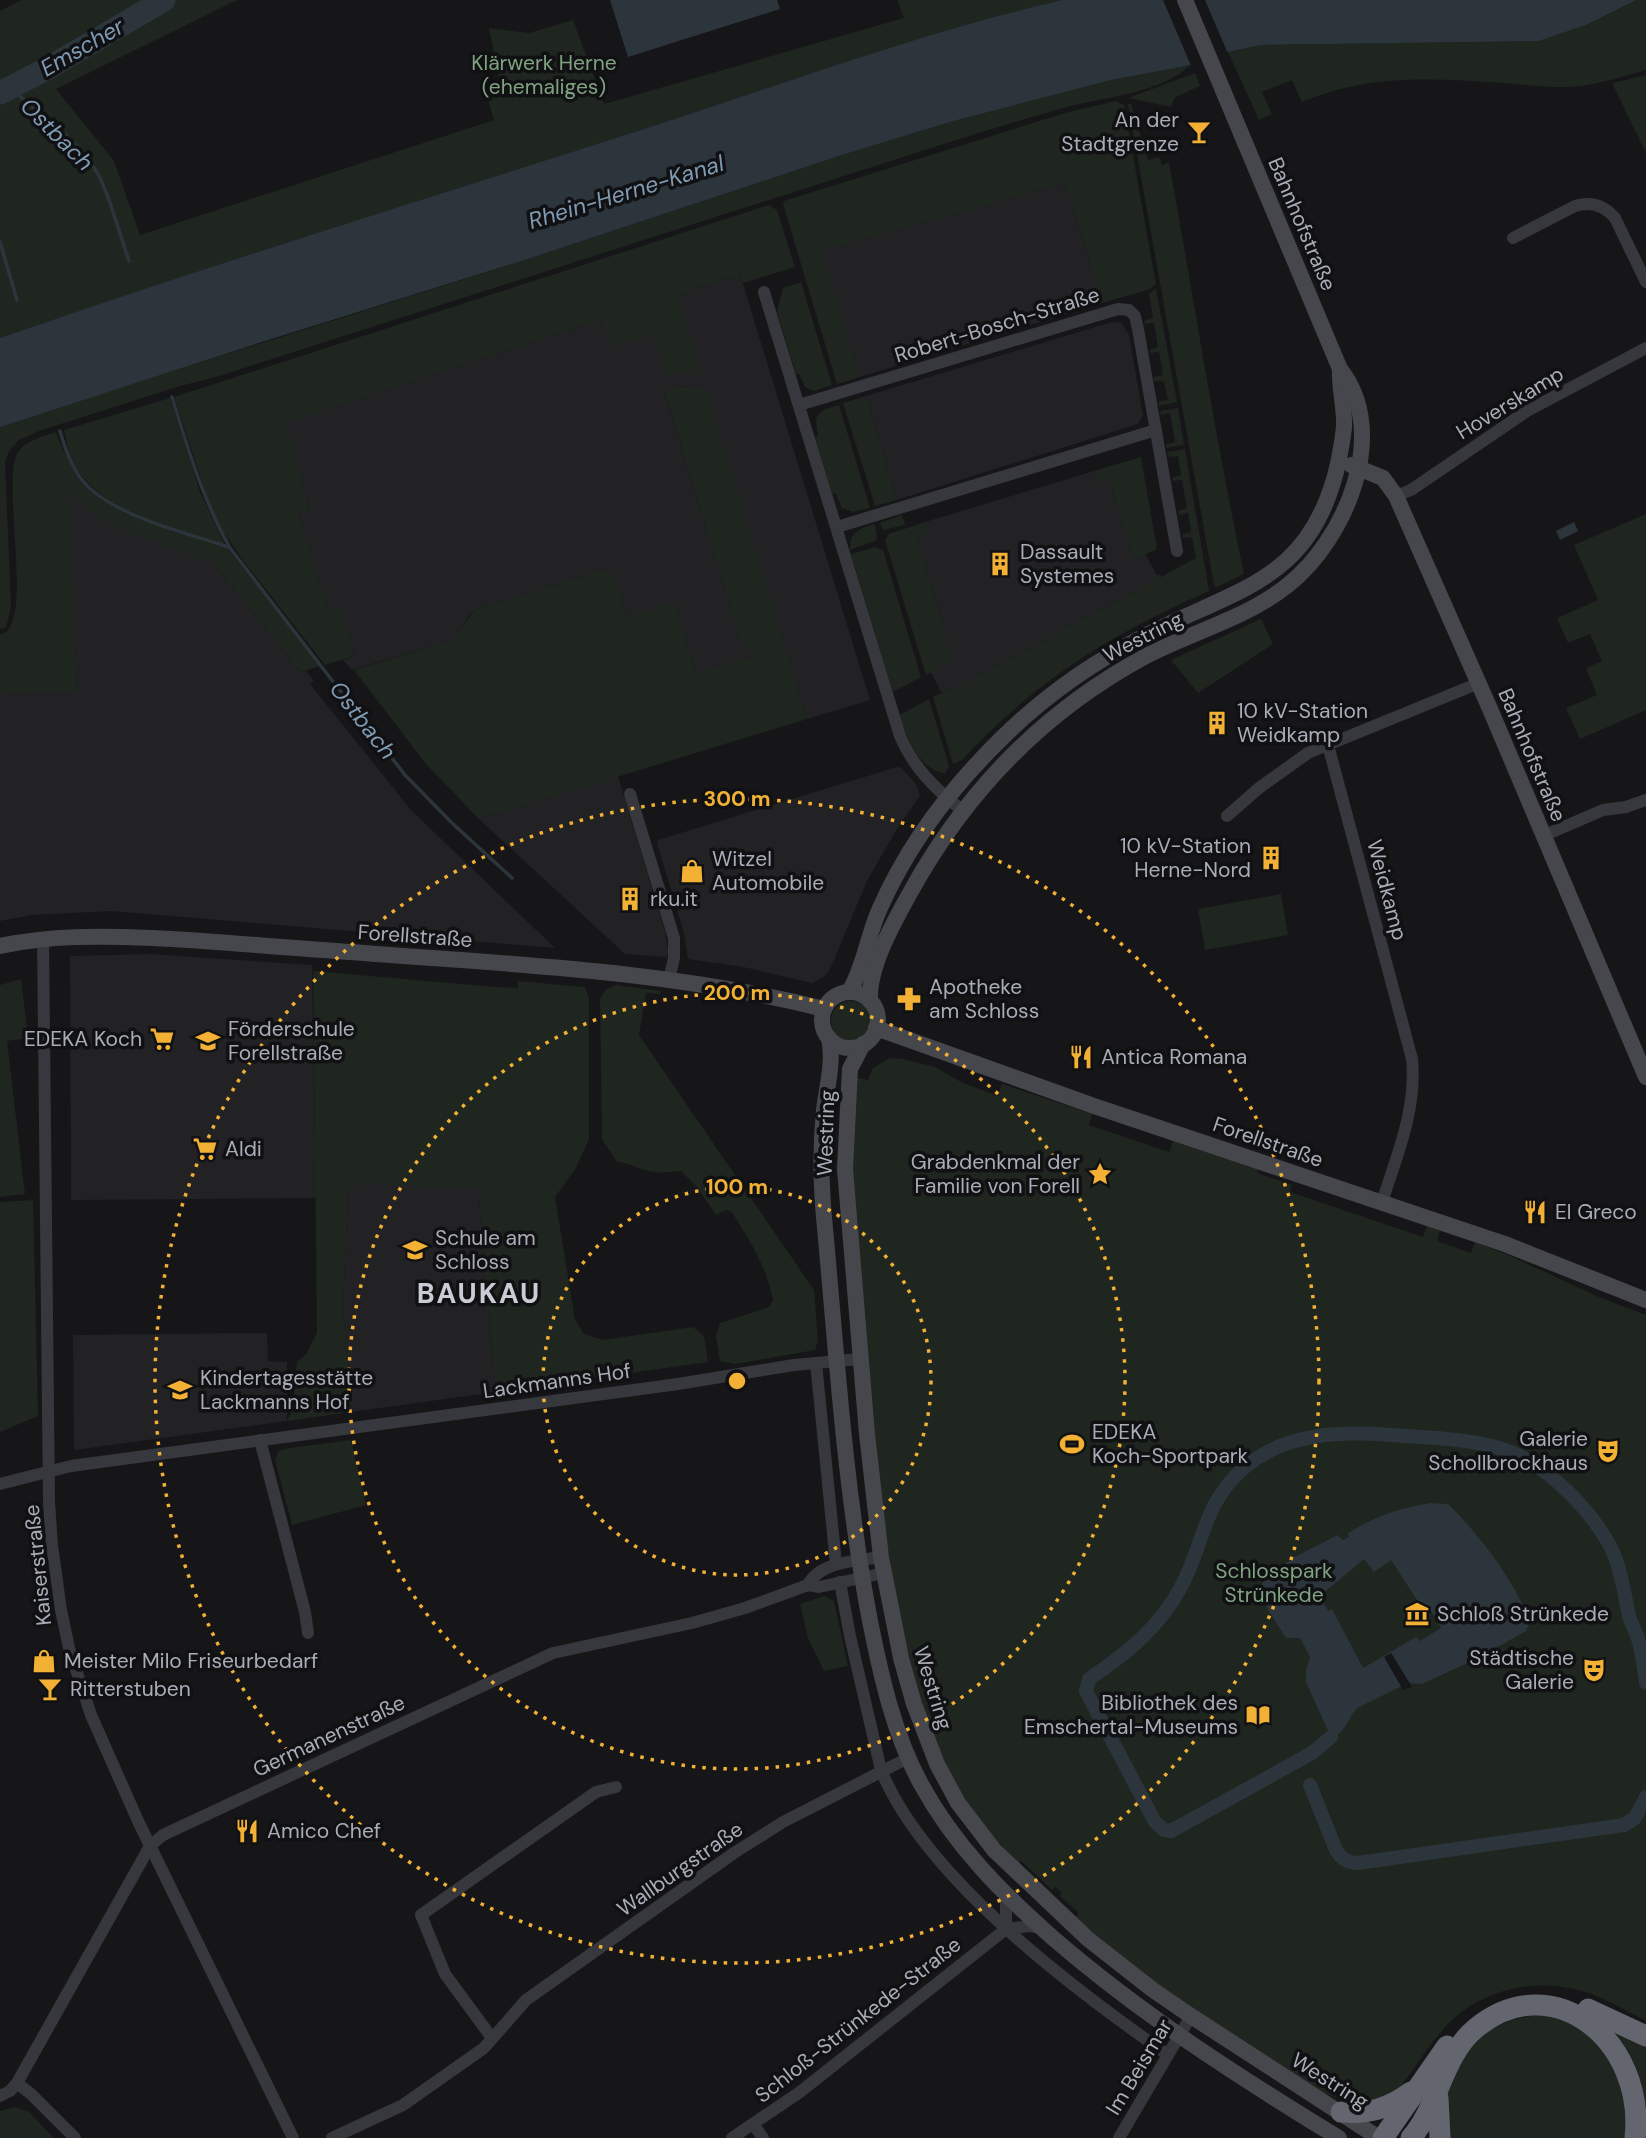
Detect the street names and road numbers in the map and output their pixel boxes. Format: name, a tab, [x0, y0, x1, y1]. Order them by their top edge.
street label: Bahnhofstraße	[1261, 153, 1343, 295]
street label: Robert-Bosch-Straße	[891, 280, 1103, 370]
street label: Hoverskamp	[1451, 360, 1569, 446]
street label: Westring	[1098, 605, 1188, 669]
street label: Bahnhofstraße	[1491, 684, 1573, 826]
street label: Weidkamp	[1360, 837, 1414, 943]
street label: Forellstraße	[357, 918, 473, 954]
street label: Westring	[811, 1089, 842, 1177]
street label: Forellstraße	[1209, 1110, 1327, 1174]
street label: Lackmanns Hof	[481, 1357, 633, 1405]
street label: Kaiserstraße	[18, 1503, 58, 1627]
street label: Westring	[907, 1643, 959, 1734]
street label: Germanenstraße	[248, 1688, 410, 1784]
street label: Wallburgstraße	[612, 1815, 749, 1923]
street label: Schloß-Strünkede-Straße	[749, 1931, 967, 2109]
street label: Im Beismar	[1099, 2014, 1179, 2120]
street label: Westring	[1286, 2046, 1374, 2116]

